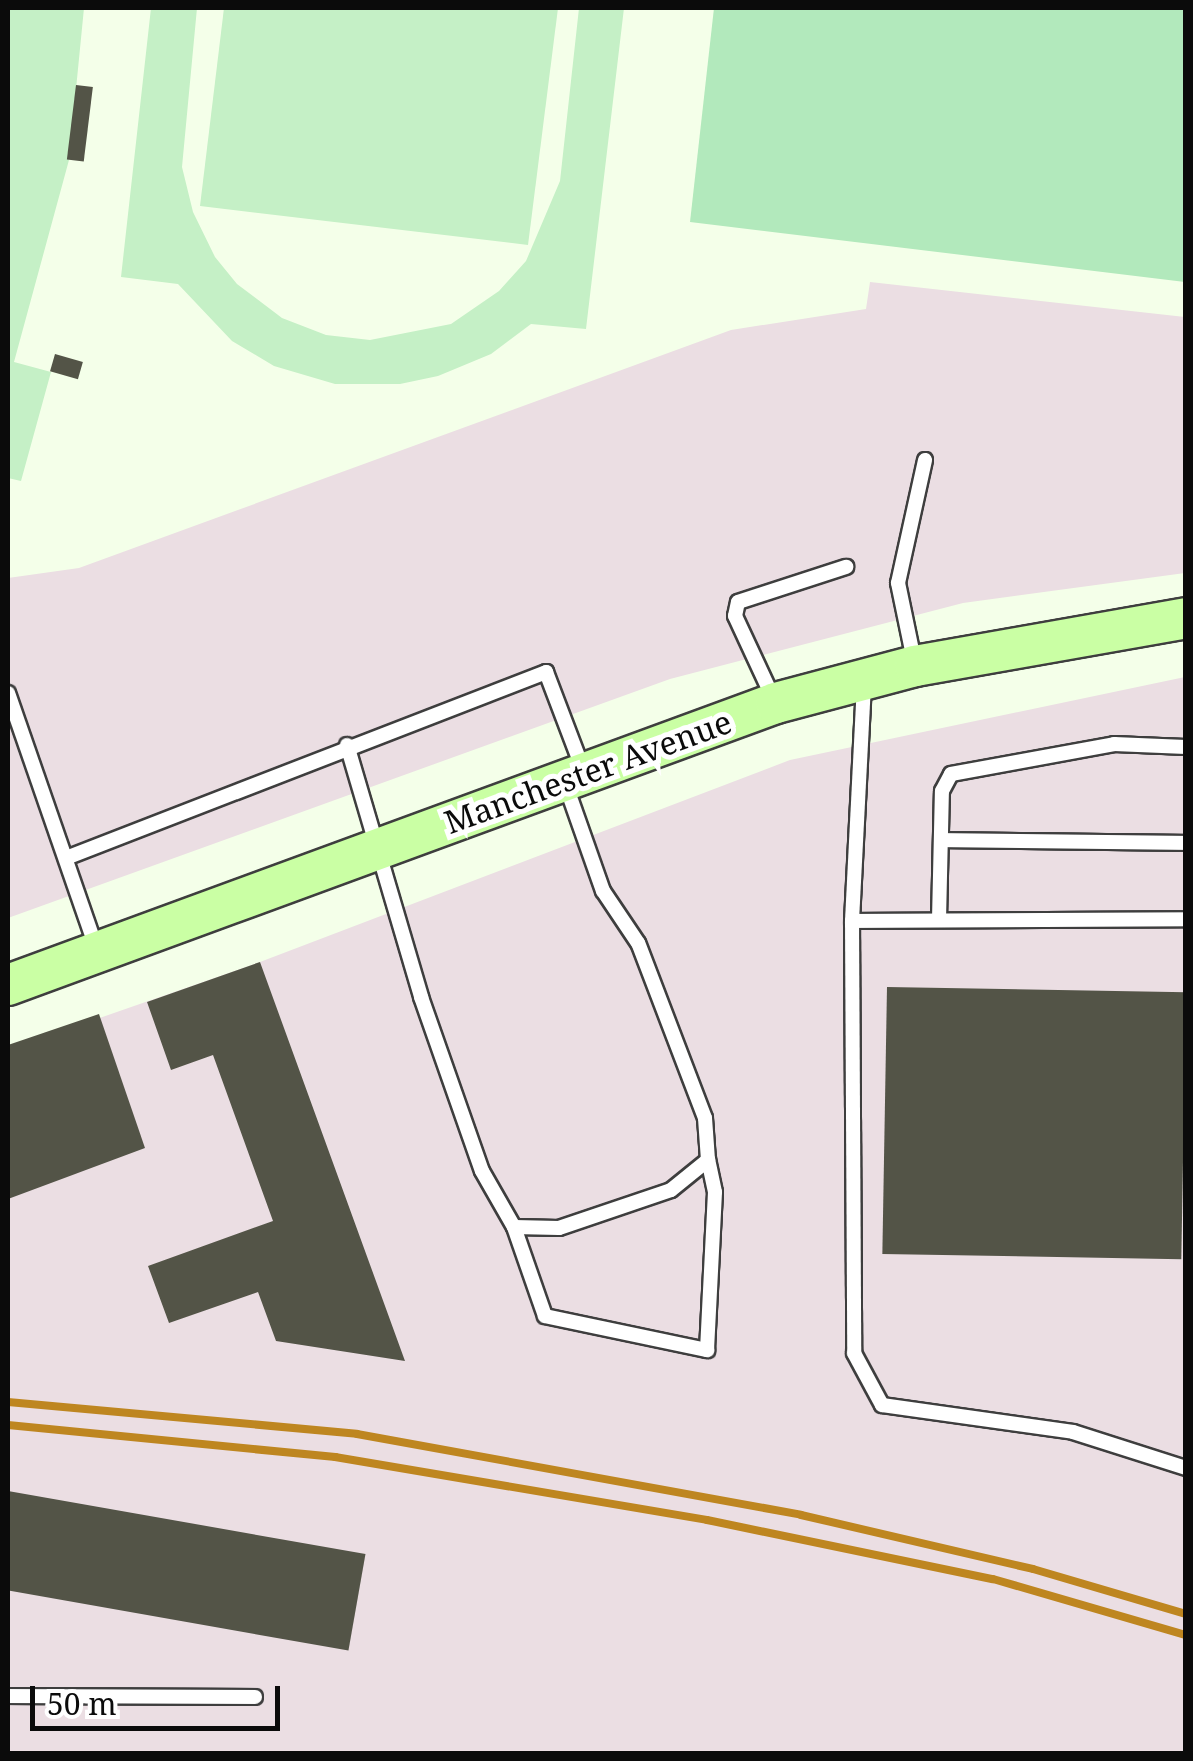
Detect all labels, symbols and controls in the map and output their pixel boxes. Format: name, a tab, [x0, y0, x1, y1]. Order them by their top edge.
street label: Manchester Avenue	[439, 702, 737, 842]
scale bar	[35, 1666, 285, 1728]
text: 50 m	[47, 1683, 117, 1724]

